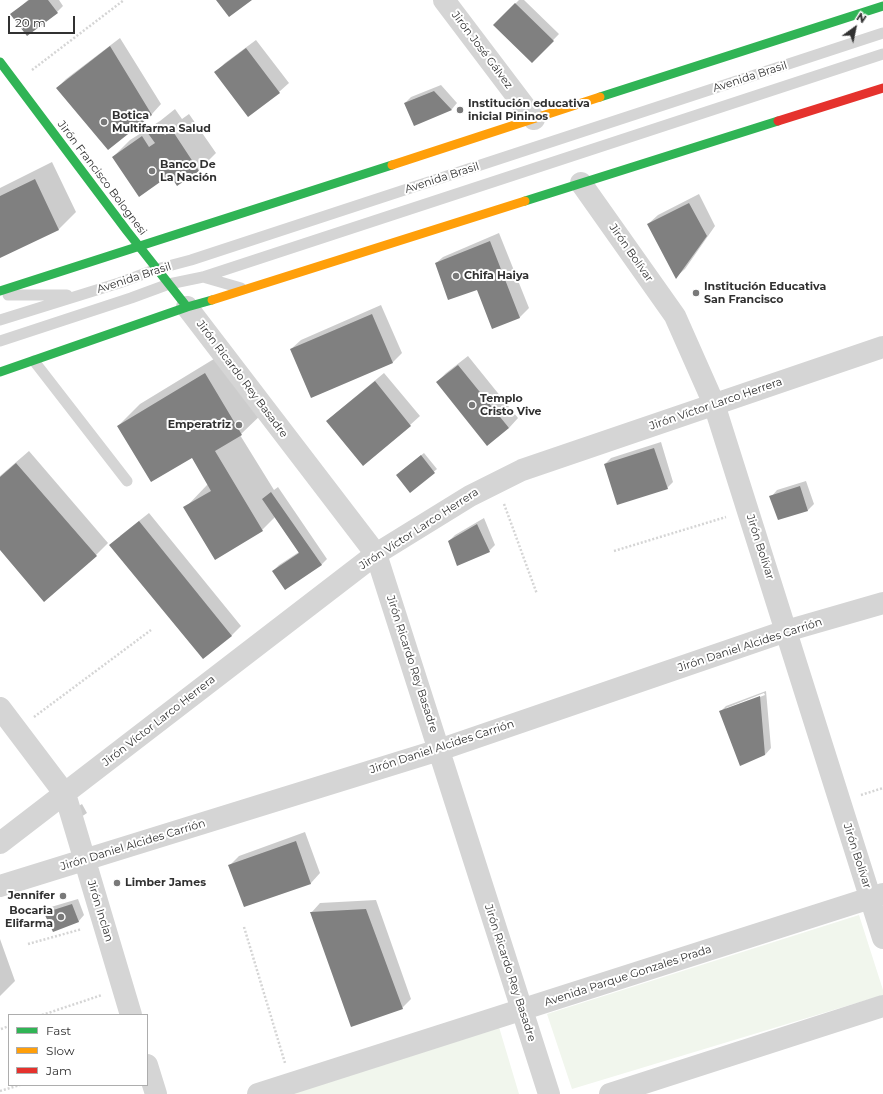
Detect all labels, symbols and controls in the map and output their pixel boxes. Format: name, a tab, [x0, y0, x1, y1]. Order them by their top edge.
scale bar	[10, 8, 77, 34]
north arrow	[835, 8, 875, 48]
street label: Jirón José Gálvez	[449, 9, 515, 91]
text: N	[854, 10, 869, 26]
text: 20 m	[15, 15, 46, 30]
street label: Avenida Brasil	[711, 59, 789, 95]
place label: Institución educativa inicial Pininos	[468, 97, 590, 123]
marker: Institución educativa inicial Pininos	[455, 105, 465, 115]
place label: Botica Multifarma Salud	[112, 109, 211, 135]
marker: Botica Multifarma Salud	[99, 117, 109, 127]
street label: Jirón Francisco Bolognesi	[55, 118, 149, 238]
place label: Banco De La Nación	[160, 158, 217, 184]
street label: Avenida Brasil	[403, 160, 481, 196]
marker: Banco De La Nación	[147, 166, 157, 176]
street label: Jirón Bolívar	[606, 221, 656, 285]
street label: Avenida Brasil	[95, 260, 173, 296]
place label: Chifa Haiya	[464, 269, 529, 283]
marker: Chifa Haiya	[451, 271, 461, 281]
place label: Institución Educativa San Francisco	[704, 280, 826, 306]
marker: Institución Educativa San Francisco	[691, 288, 701, 298]
street label: Jirón Ricardo Rey Basadre	[194, 318, 290, 440]
street label: Jirón Víctor Larco Herrera	[648, 375, 784, 433]
place label: Templo Cristo Vive	[480, 392, 542, 418]
marker: Templo Cristo Vive	[467, 400, 477, 410]
place label: Emperatriz	[168, 418, 231, 432]
marker: Emperatriz	[234, 420, 244, 430]
street label: Jirón Víctor Larco Herrera	[357, 485, 481, 573]
street label: Jirón Bolívar	[743, 513, 777, 581]
street label: Jirón Ricardo Rey Basadre	[384, 594, 440, 734]
street label: Jirón Daniel Alcides Carrión	[676, 615, 824, 675]
street label: Jirón Víctor Larco Herrera	[100, 673, 218, 769]
street label: Jirón Daniel Alcides Carrión	[368, 717, 516, 777]
street label: Jirón Daniel Alcides Carrión	[59, 817, 207, 873]
street label: Jirón Bolívar	[840, 822, 874, 890]
place label: Limber James	[125, 876, 206, 890]
marker: Limber James	[112, 878, 122, 888]
street label: Jirón Inclan	[84, 879, 116, 943]
place label: Jennifer	[8, 889, 55, 903]
marker: Jennifer	[58, 891, 68, 901]
street label: Jirón Ricardo Rey Basadre	[482, 903, 538, 1043]
place label: Bocaria Elifarma	[5, 904, 53, 930]
marker: Bocaria Elifarma	[56, 912, 66, 922]
street label: Avenida Parque Gonzales Prada	[543, 943, 713, 1009]
legend	[8, 1014, 148, 1086]
text: Fast	[46, 1023, 71, 1038]
text: Slow	[46, 1043, 75, 1058]
text: Jam	[46, 1063, 72, 1078]

